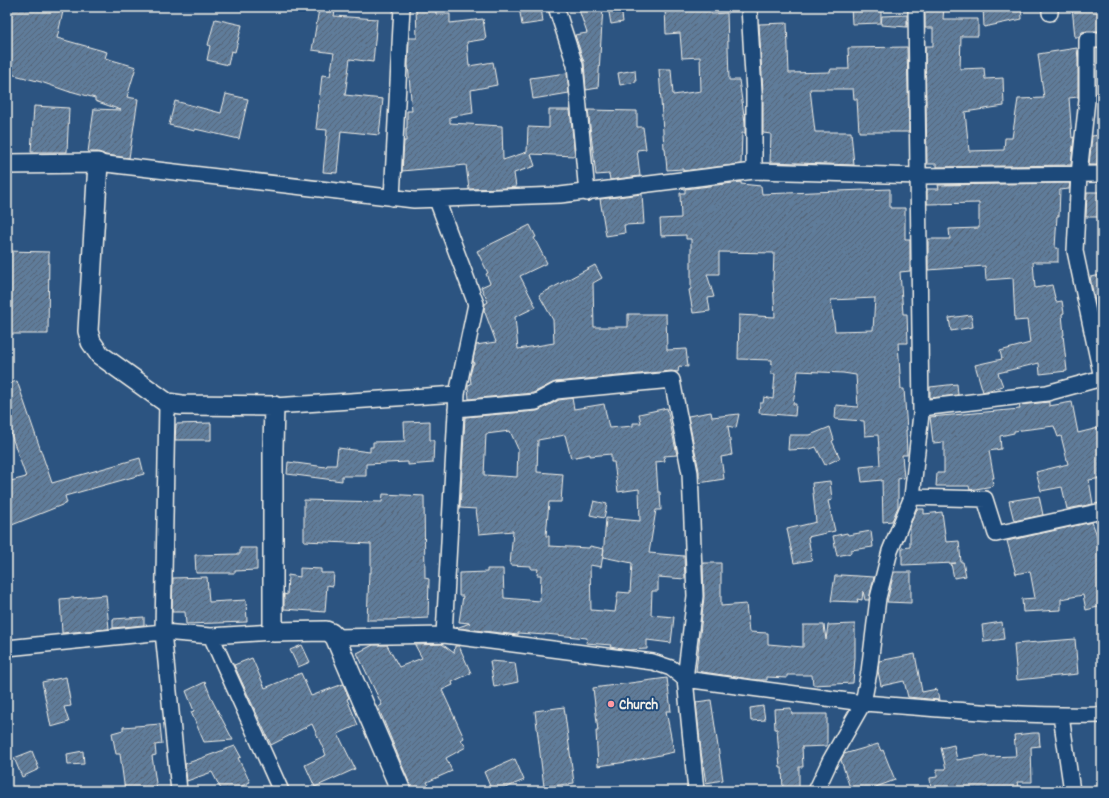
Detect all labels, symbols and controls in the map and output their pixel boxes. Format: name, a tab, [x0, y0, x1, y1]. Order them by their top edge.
place label: Church	[619, 695, 658, 717]
marker: Church	[606, 699, 616, 709]

